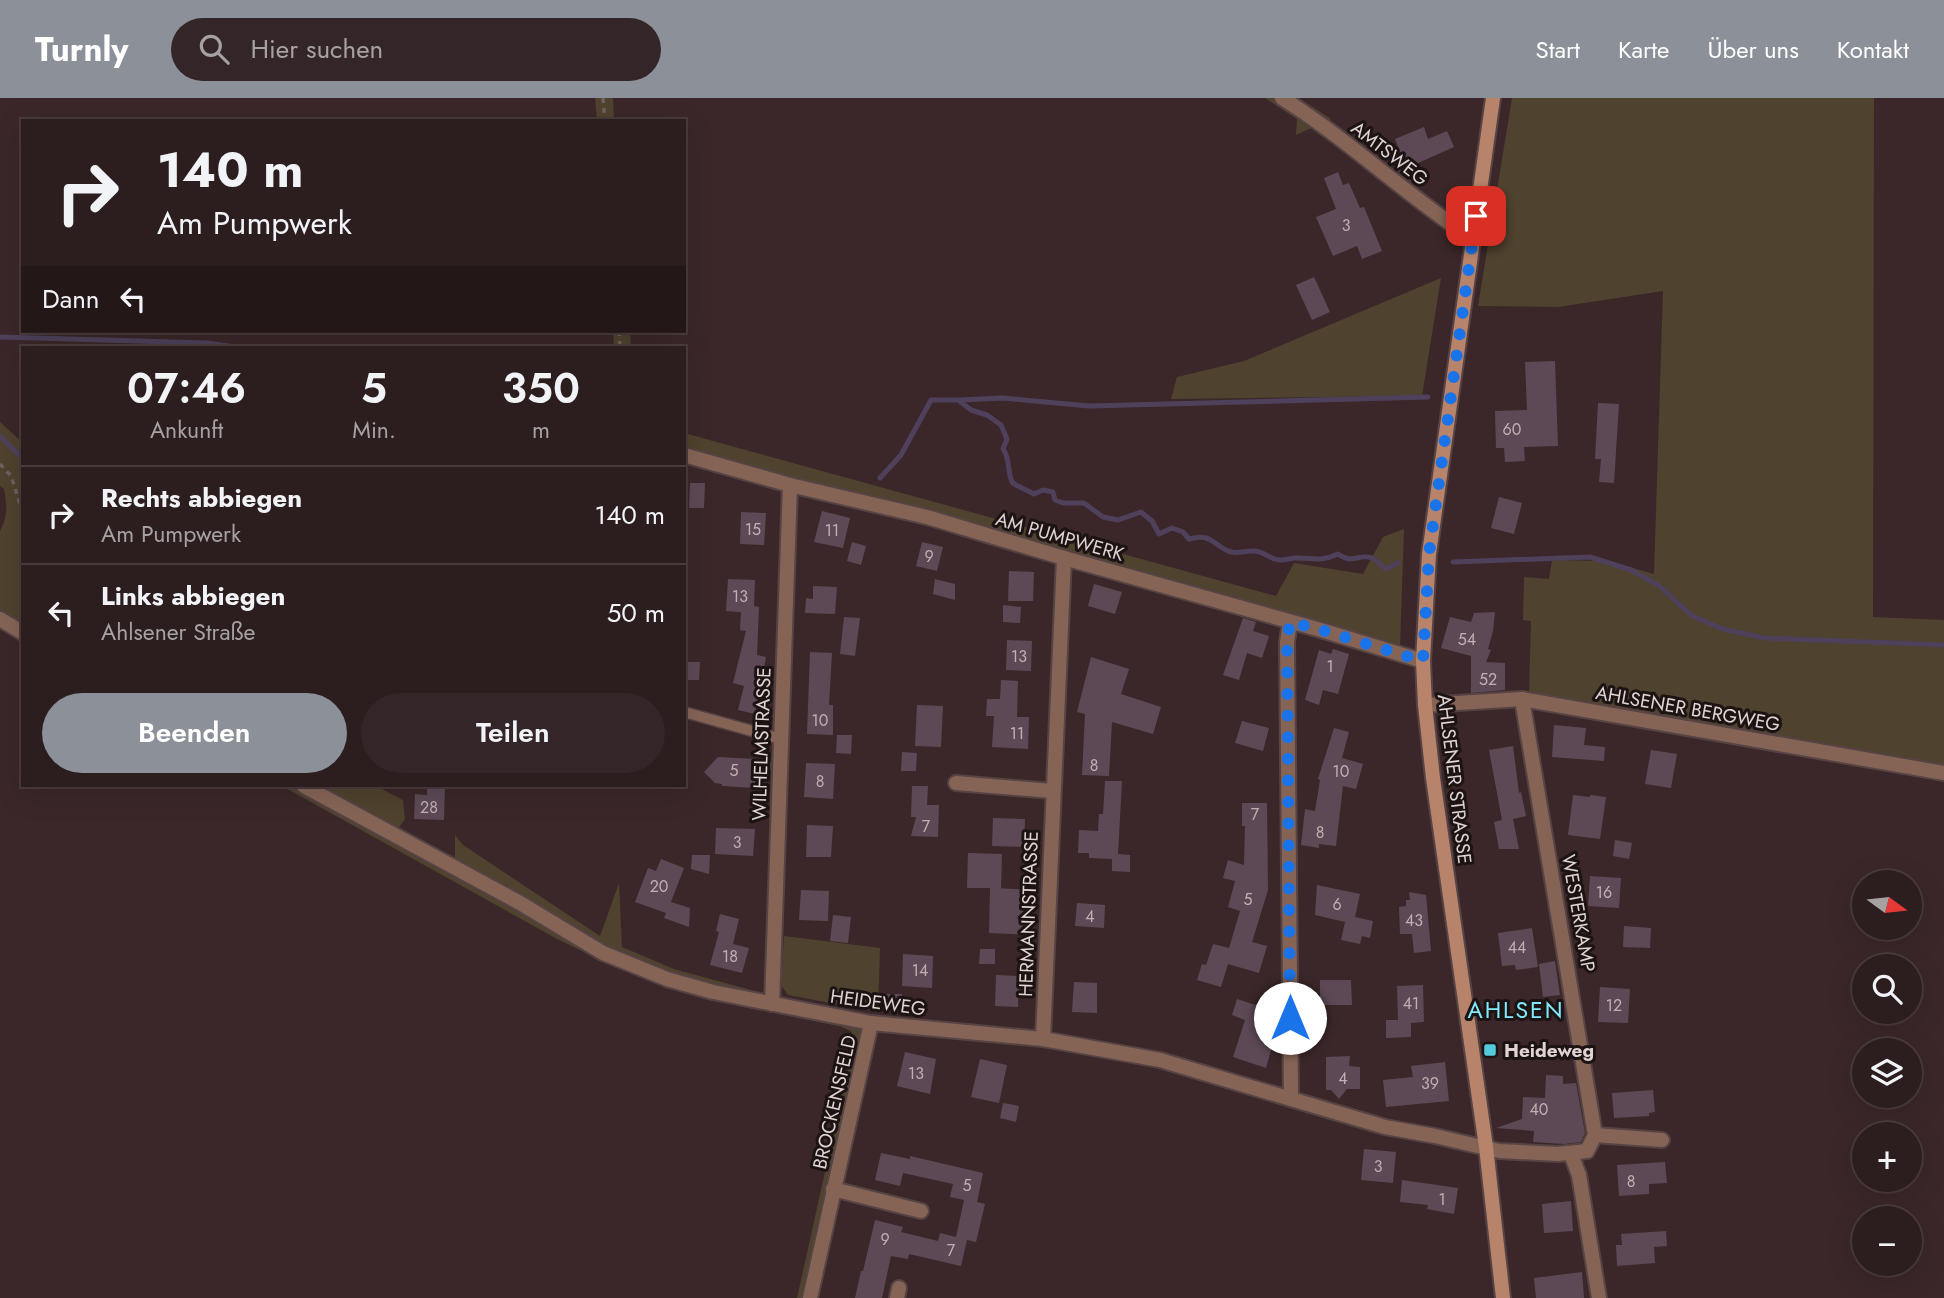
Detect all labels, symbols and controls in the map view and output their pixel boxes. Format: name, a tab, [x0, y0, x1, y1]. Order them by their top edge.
search box	[171, 18, 661, 81]
text: Turnly	[35, 26, 129, 73]
icon: search	[195, 30, 233, 68]
text: Hier suchen	[251, 30, 383, 68]
text: Start	[1536, 32, 1580, 67]
text: Karte	[1618, 32, 1669, 67]
text: Über uns	[1707, 32, 1799, 67]
text: Kontakt	[1837, 32, 1909, 67]
street label: AMTSWEG	[1345, 115, 1434, 192]
text: 140 m	[157, 135, 303, 205]
icon: right	[42, 147, 133, 238]
pin	[1446, 186, 1506, 246]
icon: arrive	[1457, 197, 1495, 235]
text: Am Pumpwerk	[157, 200, 352, 246]
house number: 3	[1342, 214, 1351, 237]
text: Dann	[42, 280, 100, 318]
icon: left	[114, 280, 152, 318]
text: 07:46	[127, 358, 246, 419]
text: 5	[361, 358, 387, 419]
text: 350	[502, 358, 580, 419]
text: Ankunft	[150, 413, 223, 447]
text: Min.	[352, 413, 396, 447]
text: m	[532, 413, 550, 447]
house number: 60	[1503, 418, 1521, 441]
text: Rechts abbiegen	[101, 479, 302, 517]
icon: right	[42, 496, 80, 534]
text: 140 m	[594, 496, 665, 534]
street label: AM PUMPWERK	[993, 505, 1127, 568]
text: Am Pumpwerk	[101, 517, 241, 551]
house number: 15	[745, 518, 761, 541]
house number: 11	[825, 519, 839, 542]
house number: 9	[924, 545, 934, 568]
text: Links abbiegen	[101, 577, 285, 615]
house number: 13	[732, 585, 748, 608]
icon: left	[42, 594, 80, 632]
text: 50 m	[607, 594, 665, 632]
text: Ahlsener Straße	[101, 615, 255, 649]
house number: 54	[1458, 628, 1476, 651]
house number: 13	[1011, 645, 1027, 668]
house number: 1	[1326, 655, 1334, 678]
street label: WILHELMSTRASSE	[745, 667, 778, 821]
house number: 52	[1479, 668, 1497, 691]
street label: AHLSENER BERGWEG	[1594, 679, 1782, 738]
button: Beenden	[42, 693, 347, 773]
button: Teilen	[361, 693, 665, 773]
street label: AHLSENER STRASSE	[1431, 693, 1478, 865]
house number: 10	[812, 709, 828, 732]
house number: 11	[1010, 722, 1024, 745]
house number: 8	[1090, 754, 1098, 777]
house number: 5	[729, 759, 739, 782]
house number: 10	[1333, 760, 1349, 783]
house number: 8	[816, 770, 824, 793]
house number: 28	[420, 796, 438, 819]
house number: 7	[1251, 803, 1260, 826]
house number: 7	[922, 815, 931, 838]
house number: 8	[1316, 821, 1324, 844]
house number: 3	[733, 831, 742, 854]
street label: HERMANNSTRASSE	[1012, 831, 1045, 997]
street label: WESTERKAMP	[1555, 852, 1602, 974]
north arrow	[1852, 870, 1922, 940]
map controls	[1852, 870, 1922, 1276]
house number: 20	[650, 875, 668, 898]
house number: 16	[1596, 881, 1612, 904]
house number: 5	[1243, 888, 1253, 911]
house number: 6	[1332, 893, 1342, 916]
house number: 4	[1085, 905, 1095, 928]
house number: 43	[1405, 909, 1423, 932]
house number: 44	[1508, 936, 1526, 959]
house number: 18	[722, 945, 738, 968]
button: search	[1852, 954, 1922, 1024]
house number: 14	[912, 959, 928, 982]
position arrow	[1253, 981, 1327, 1055]
street label: HEIDEWEG	[828, 982, 927, 1023]
house number: 41	[1403, 992, 1419, 1015]
district label: AHLSEN	[1467, 993, 1565, 1027]
house number: 12	[1606, 994, 1622, 1017]
street label: BROCKENSFELD	[806, 1032, 863, 1172]
place label: Heideweg	[1504, 1037, 1594, 1064]
button: layers	[1852, 1038, 1922, 1108]
marker: Heideweg	[1482, 1042, 1498, 1058]
house number: 13	[908, 1062, 924, 1085]
house number: 4	[1338, 1067, 1348, 1090]
house number: 39	[1421, 1072, 1439, 1095]
house number: 40	[1530, 1098, 1548, 1121]
button: +	[1852, 1122, 1922, 1192]
house number: 3	[1374, 1155, 1383, 1178]
house number: 8	[1627, 1170, 1635, 1193]
house number: 5	[962, 1174, 972, 1197]
house number: 1	[1438, 1188, 1446, 1211]
button: −	[1852, 1206, 1922, 1276]
house number: 9	[880, 1228, 890, 1251]
house number: 7	[947, 1239, 956, 1262]

